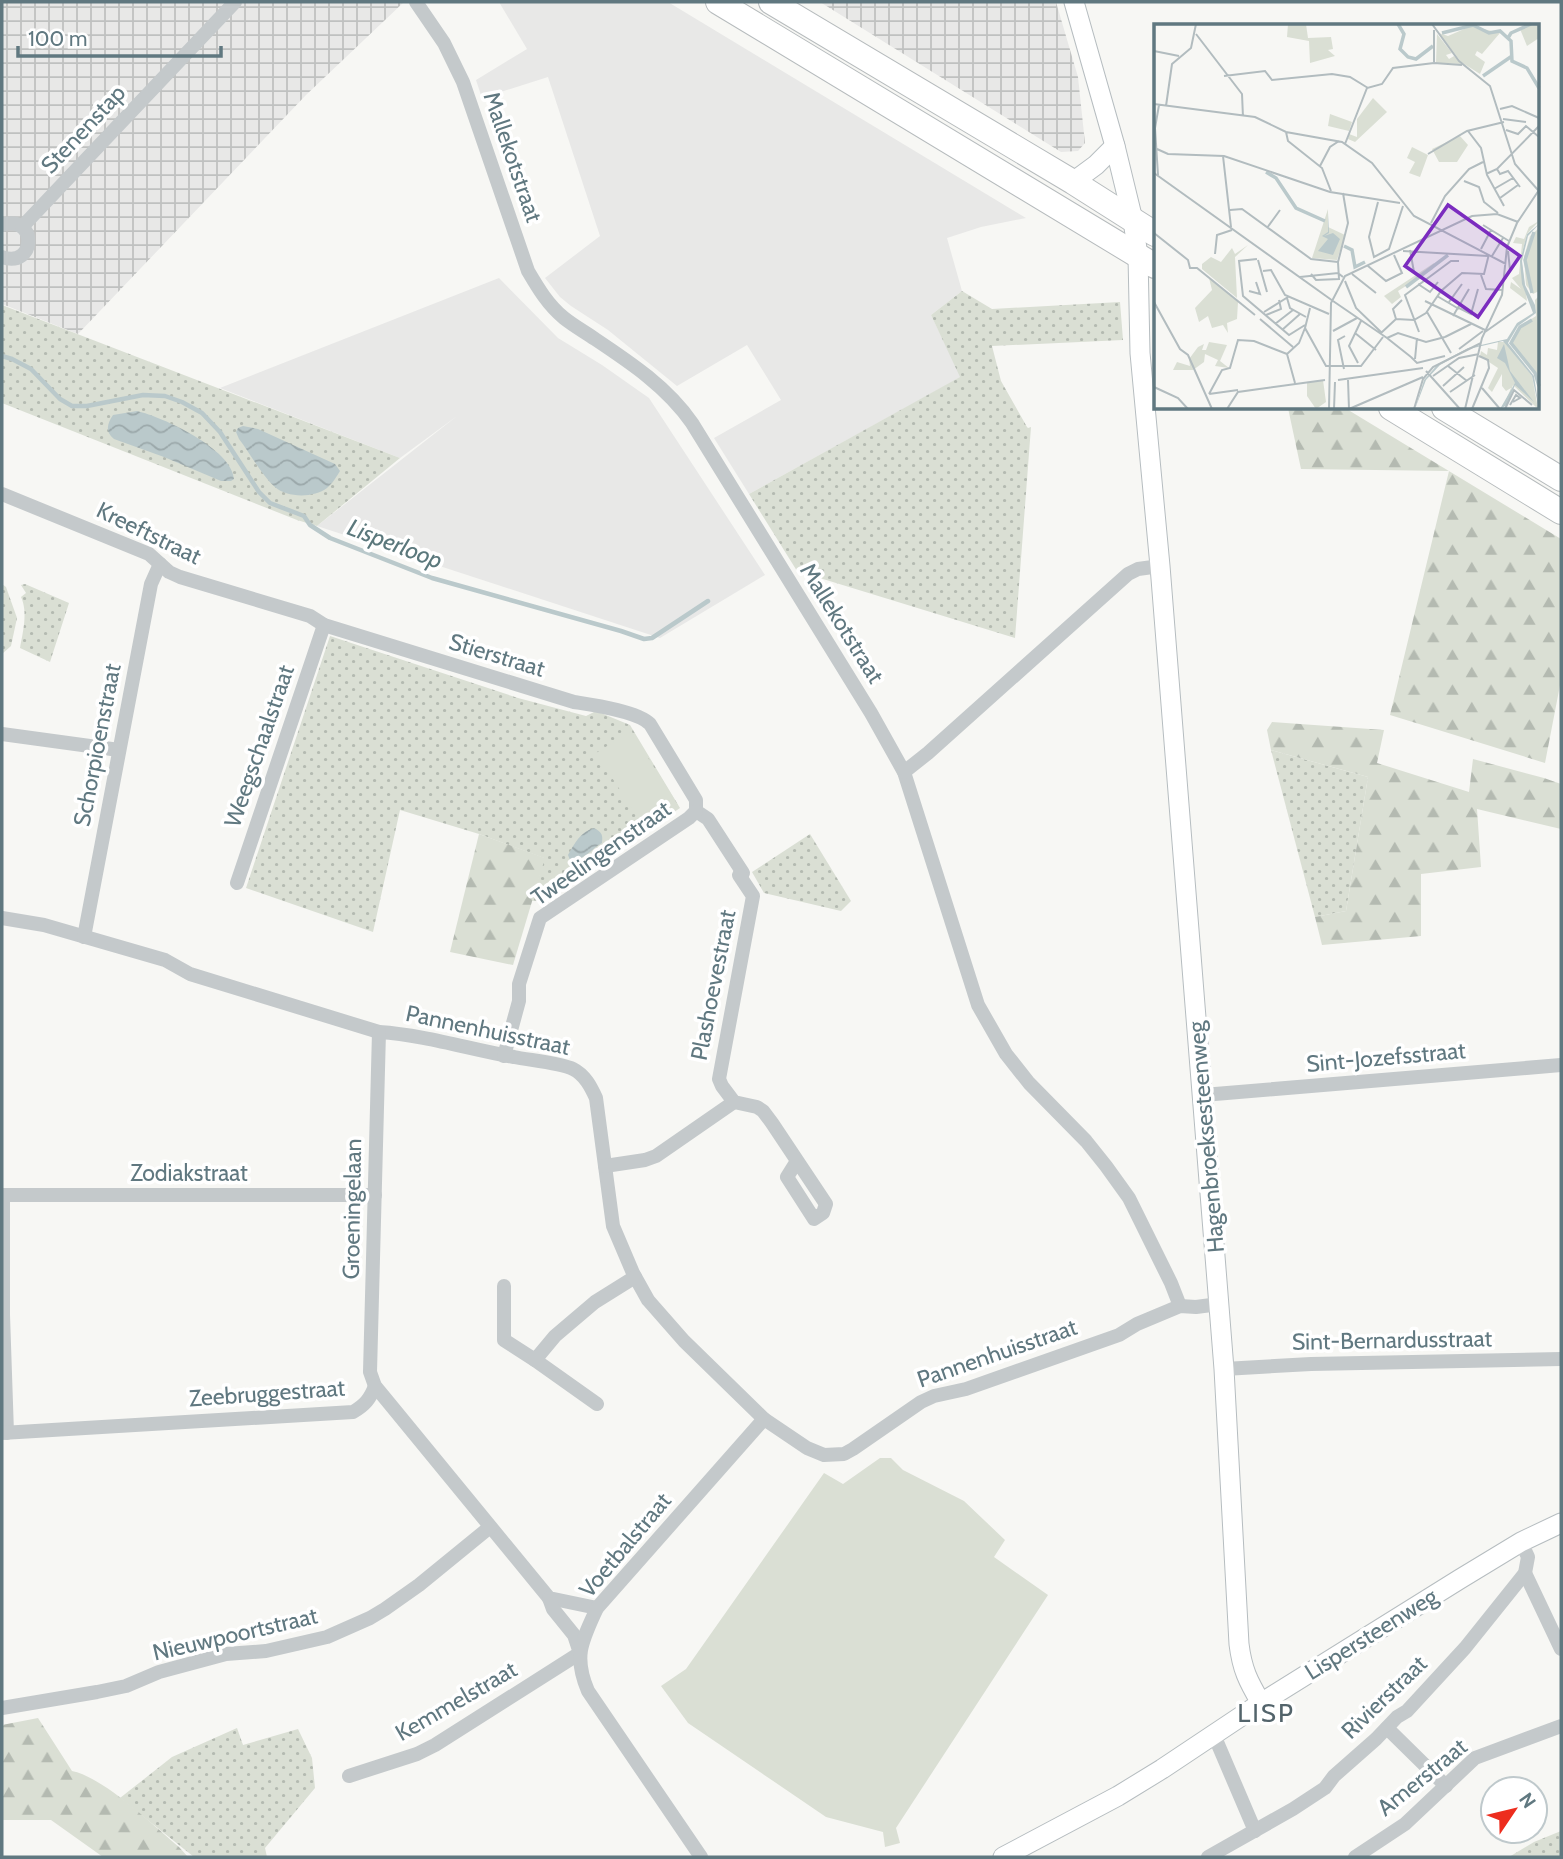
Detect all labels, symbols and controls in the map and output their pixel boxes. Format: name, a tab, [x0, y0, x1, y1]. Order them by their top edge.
scale bar	[18, 14, 220, 58]
inset map	[1154, 24, 1538, 410]
text: 100 m	[28, 26, 87, 51]
street label: Stenenstap	[35, 79, 131, 179]
street label: Mallekotstraat	[478, 88, 548, 226]
street label: Kreeftstraat	[92, 496, 206, 570]
water label: Lisperloop	[344, 512, 447, 575]
street label: Mallekotstraat	[794, 558, 890, 688]
street label: Stierstraat	[446, 627, 549, 683]
street label: Schorpioenstraat	[67, 661, 127, 829]
street label: Weegschaalstraat	[218, 661, 300, 831]
street label: Tweelingenstraat	[526, 794, 676, 911]
street label: Plashoevestraat	[685, 907, 741, 1063]
street label: Pannenhuisstraat	[403, 999, 573, 1061]
street label: Hagenbroeksesteenweg	[1182, 1020, 1230, 1254]
street label: Sint-Jozefsstraat	[1305, 1036, 1467, 1078]
street label: Groeningelaan	[337, 1138, 367, 1280]
street label: Zodiakstraat	[130, 1159, 248, 1187]
street label: Pannenhuisstraat	[913, 1312, 1081, 1393]
street label: Sint-Bernardusstraat	[1292, 1324, 1493, 1356]
street label: Zeebruggestraat	[188, 1374, 346, 1412]
street label: Voetbalstraat	[573, 1487, 677, 1603]
street label: Lispersteenweg	[1300, 1582, 1443, 1686]
street label: Nieuwpoortstraat	[150, 1601, 320, 1667]
street label: Rivierstraat	[1335, 1649, 1433, 1745]
street label: Kemmelstraat	[390, 1655, 522, 1747]
district label: LISP	[1237, 1697, 1295, 1729]
street label: Amerstraat	[1371, 1732, 1473, 1822]
north arrow	[1479, 1775, 1549, 1845]
text: N	[1514, 1788, 1541, 1813]

